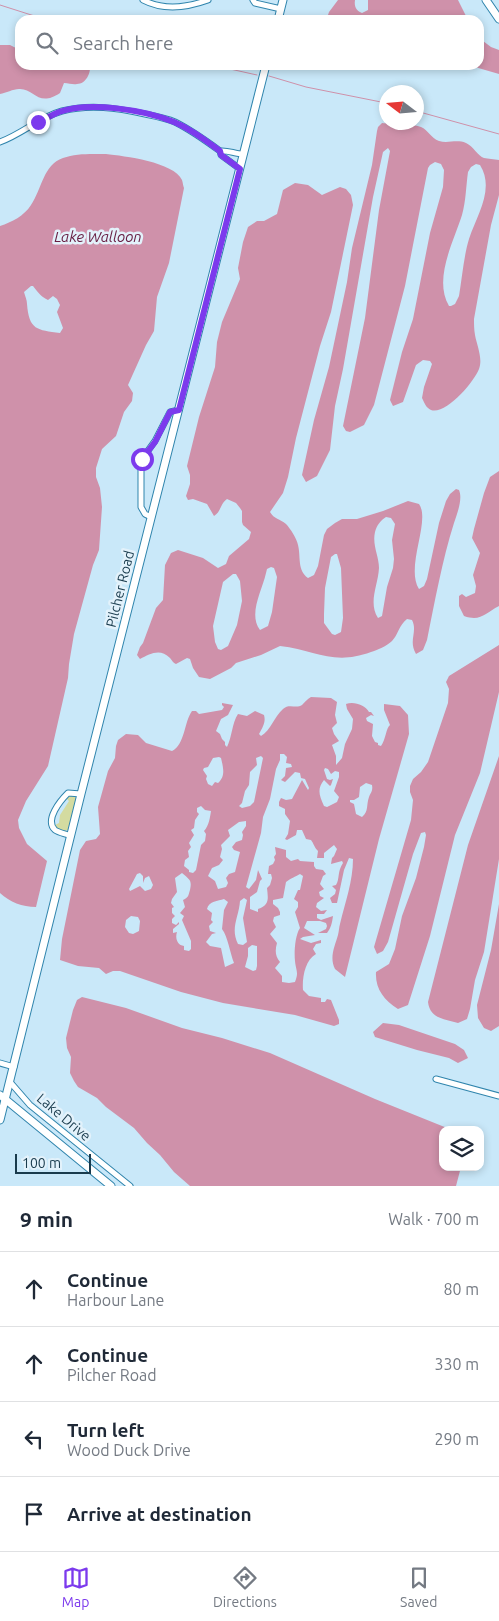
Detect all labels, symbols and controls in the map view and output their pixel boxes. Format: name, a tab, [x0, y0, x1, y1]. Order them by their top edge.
search box	[15, 15, 484, 70]
icon: search	[33, 29, 61, 57]
text: Search here	[73, 32, 173, 54]
north arrow	[379, 85, 424, 130]
route end	[27, 111, 50, 134]
water label: Lake Walloon	[54, 228, 142, 245]
route start	[131, 448, 154, 471]
street label: Pilcher Road	[103, 549, 137, 629]
street label: Lake Drive	[34, 1090, 94, 1144]
map controls	[439, 1126, 484, 1171]
button: layers	[439, 1126, 484, 1171]
scale bar	[15, 1151, 91, 1174]
text: 100 m	[22, 1155, 61, 1171]
text: 9 min	[20, 1207, 73, 1231]
text: Walk · 700 m	[388, 1210, 479, 1228]
text: Continue	[67, 1269, 148, 1291]
icon: ahead	[20, 1275, 48, 1303]
text: 80 m	[443, 1280, 479, 1298]
text: Harbour Lane	[67, 1291, 164, 1309]
text: Continue	[67, 1344, 148, 1366]
icon: ahead	[20, 1350, 48, 1378]
text: 330 m	[434, 1355, 479, 1373]
text: Pilcher Road	[67, 1366, 157, 1384]
text: Turn left	[67, 1419, 145, 1441]
icon: left	[20, 1425, 48, 1453]
text: 290 m	[434, 1430, 479, 1448]
text: Wood Duck Drive	[67, 1441, 191, 1459]
icon: arrive	[20, 1500, 48, 1528]
text: Arrive at destination	[67, 1503, 252, 1525]
tab: Map	[62, 1564, 90, 1610]
tab: Directions	[213, 1564, 277, 1610]
tab: Saved	[400, 1564, 437, 1610]

